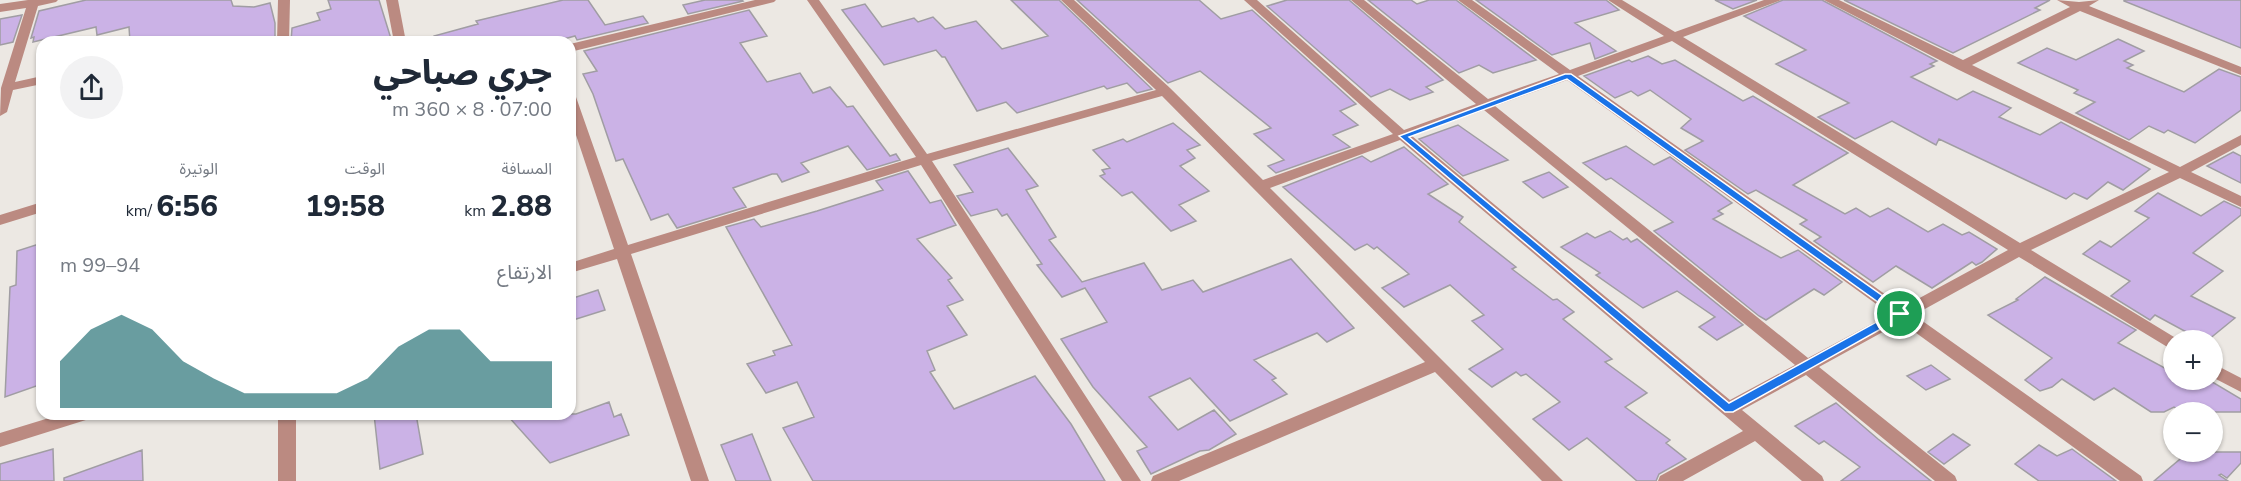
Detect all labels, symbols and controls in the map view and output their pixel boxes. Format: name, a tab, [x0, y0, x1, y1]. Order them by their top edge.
text: جري صباحي	[373, 51, 552, 96]
button: share	[60, 56, 123, 119]
text: 07:00 · 8 × 360 m	[392, 96, 552, 123]
text: الوتيرة	[180, 158, 218, 180]
text: الوقت	[345, 158, 385, 180]
text: المسافة	[502, 158, 552, 180]
text: 6:56	[156, 186, 218, 227]
text: 19:58	[305, 186, 385, 227]
text: 2.88	[490, 186, 552, 227]
text: /km	[126, 200, 156, 222]
text: km	[464, 200, 490, 222]
text: 94–99 m	[60, 252, 140, 279]
text: الارتفاع	[497, 259, 552, 286]
pin	[1874, 288, 1925, 339]
icon: arrive	[1883, 297, 1916, 330]
map controls	[2163, 330, 2223, 462]
button: +	[2163, 330, 2223, 390]
button: −	[2163, 402, 2223, 462]

